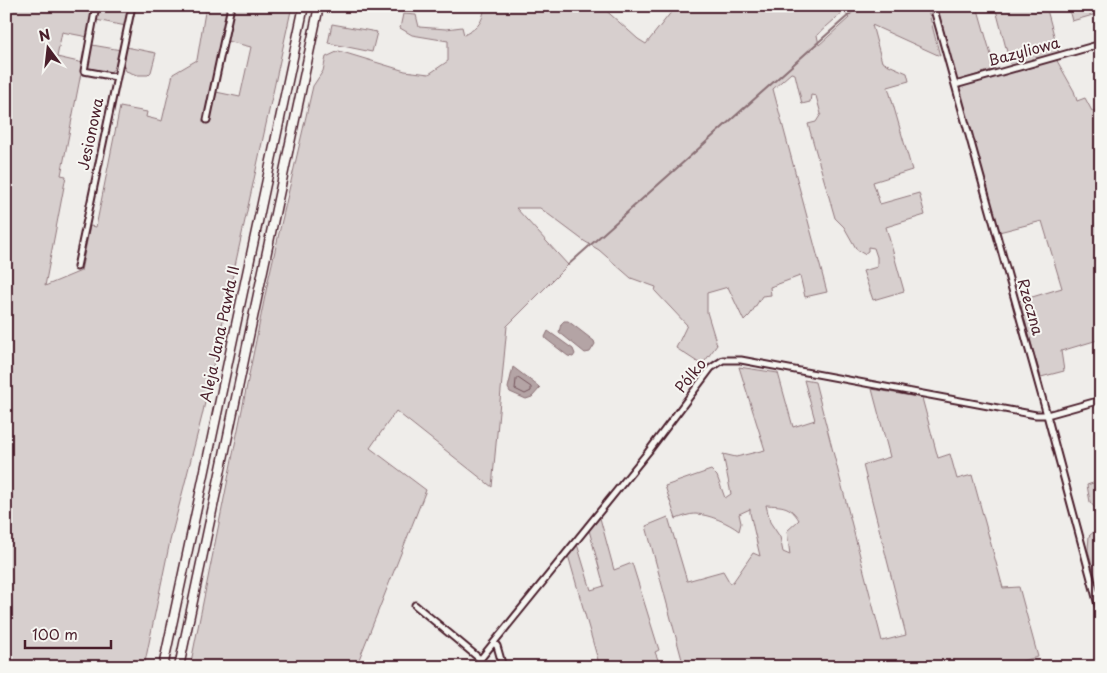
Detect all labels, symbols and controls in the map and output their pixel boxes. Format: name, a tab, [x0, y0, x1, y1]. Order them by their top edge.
north arrow	[22, 22, 72, 72]
text: N	[36, 23, 53, 47]
street label: Bazyliowa	[985, 30, 1063, 71]
street label: Jesionowa	[71, 95, 109, 172]
street label: Aleja Jana Pawła II	[193, 263, 244, 404]
street label: Rzeczna	[1012, 276, 1051, 338]
street label: Pólko	[669, 353, 711, 397]
scale bar	[25, 618, 111, 650]
text: 100 m	[32, 622, 78, 645]

